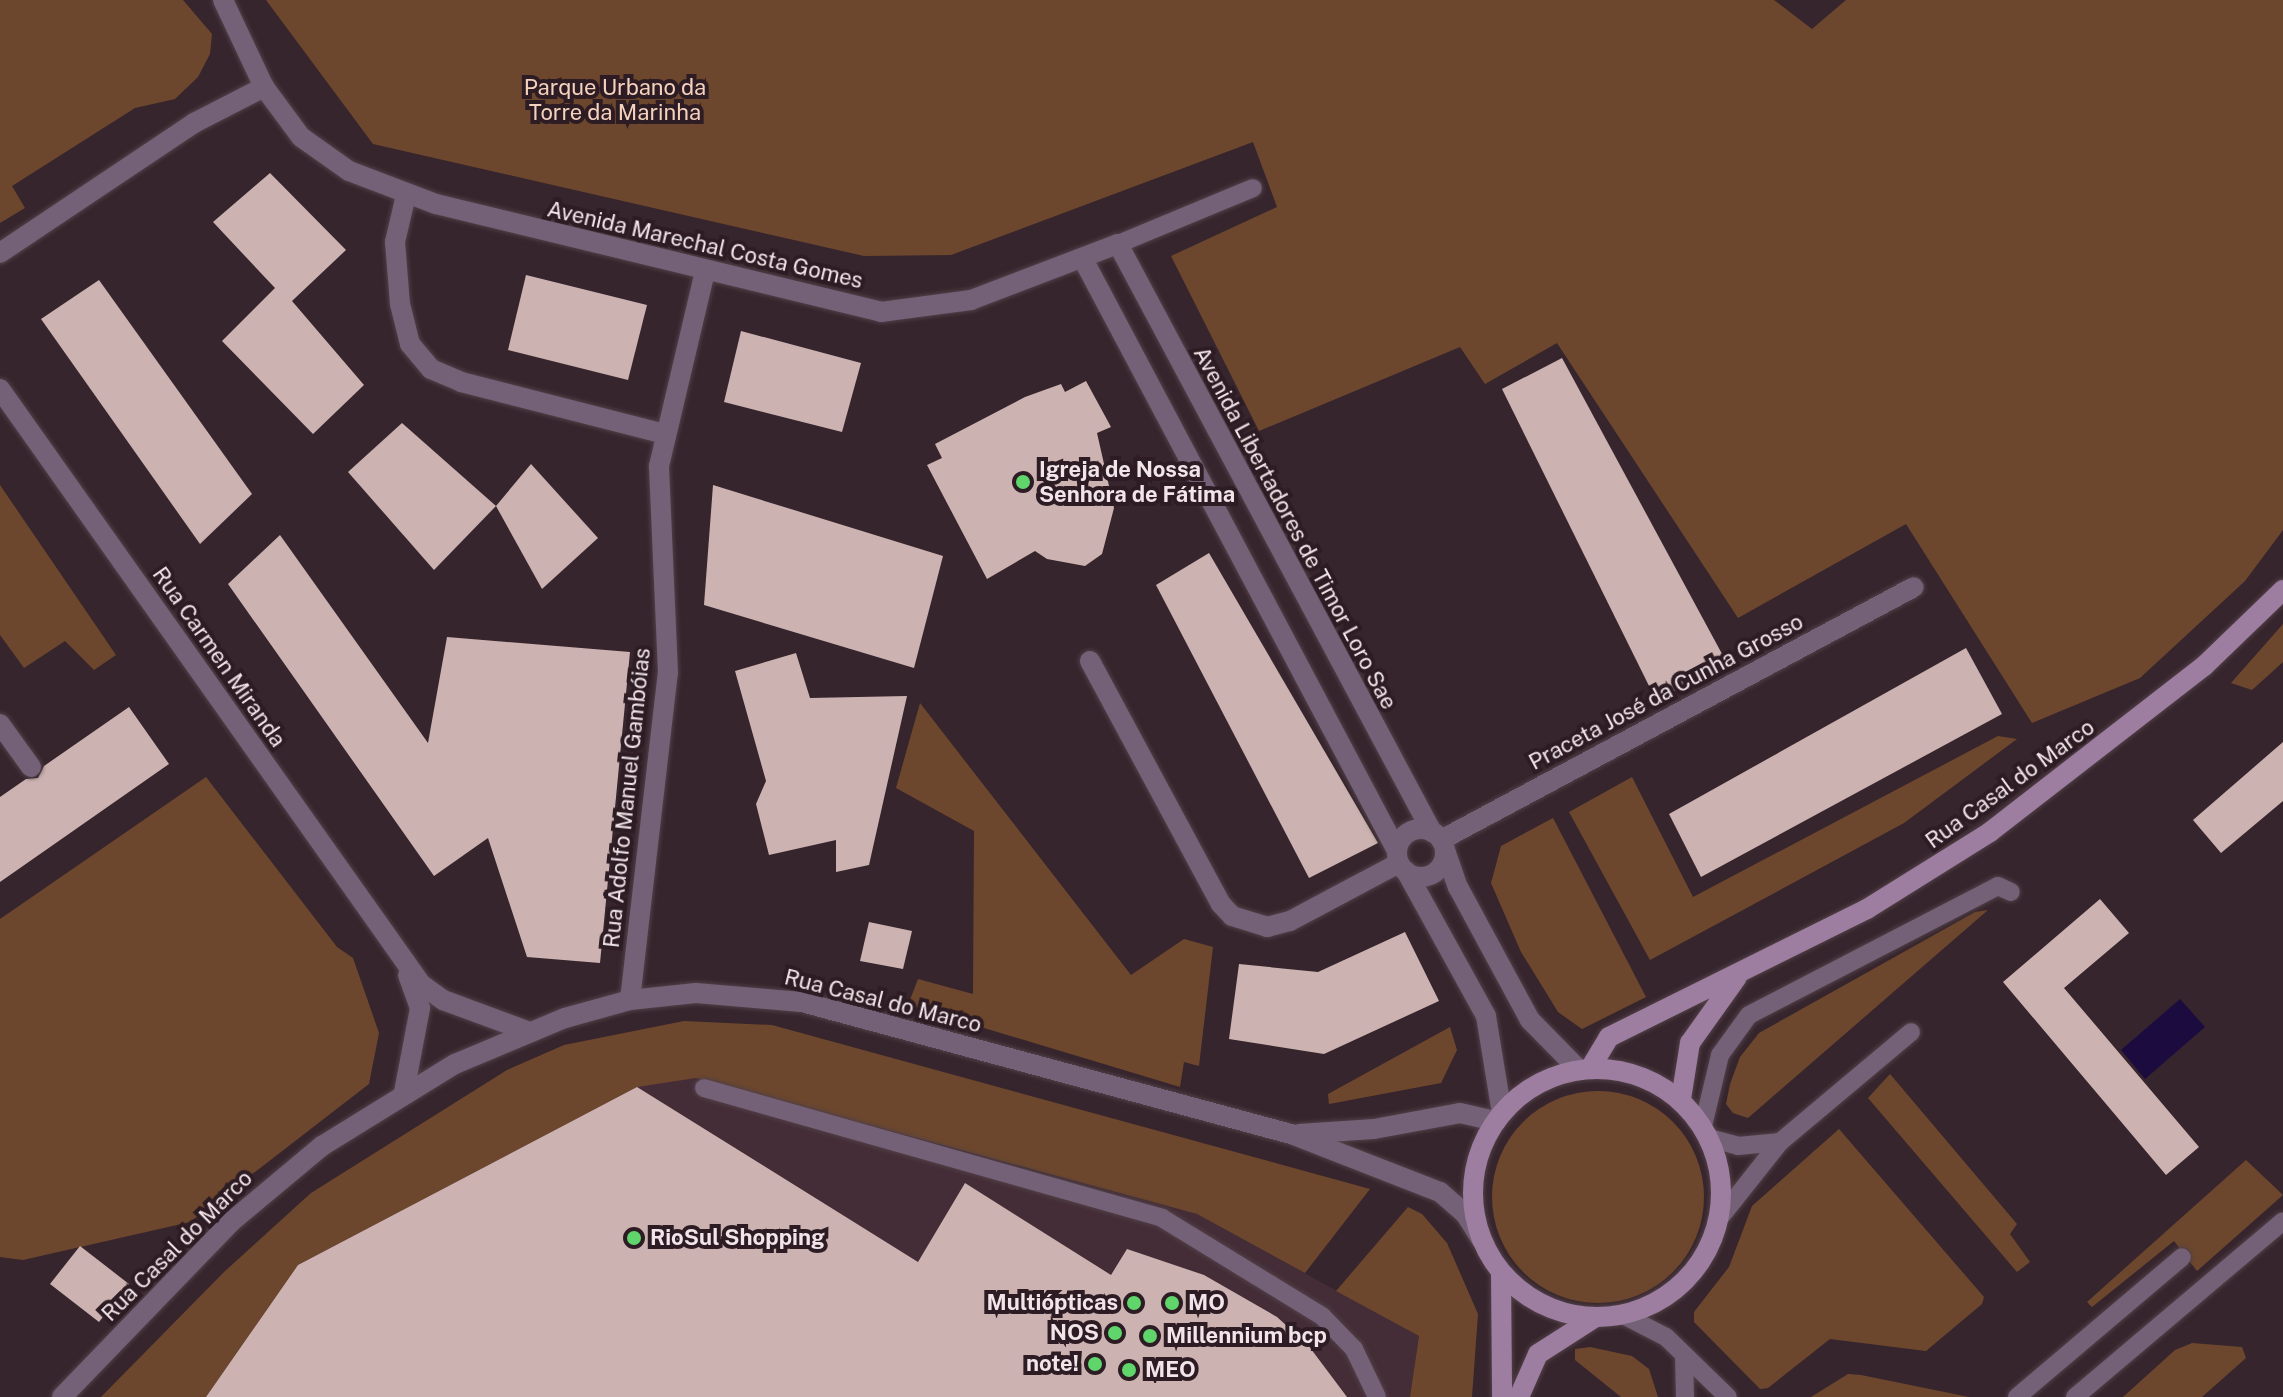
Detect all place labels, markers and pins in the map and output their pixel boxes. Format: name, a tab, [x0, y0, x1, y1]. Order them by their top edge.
place label: Igreja de Nossa Senhora de Fátima	[1039, 456, 1235, 508]
marker: Igreja de Nossa Senhora de Fátima	[1014, 473, 1032, 491]
place label: RioSul Shopping	[650, 1225, 825, 1251]
marker: RioSul Shopping	[625, 1229, 643, 1247]
place label: Multiópticas	[987, 1290, 1118, 1316]
place label: MO	[1188, 1290, 1225, 1316]
marker: Multiópticas	[1125, 1294, 1143, 1312]
marker: MO	[1163, 1294, 1181, 1312]
place label: NOS	[1050, 1320, 1099, 1346]
place label: Millennium bcp	[1166, 1323, 1327, 1349]
marker: NOS	[1106, 1324, 1124, 1342]
marker: Millennium bcp	[1141, 1327, 1159, 1345]
place label: note!	[1026, 1351, 1079, 1377]
marker: note!	[1086, 1355, 1104, 1373]
place label: MEO	[1145, 1357, 1196, 1383]
marker: MEO	[1120, 1361, 1138, 1379]

